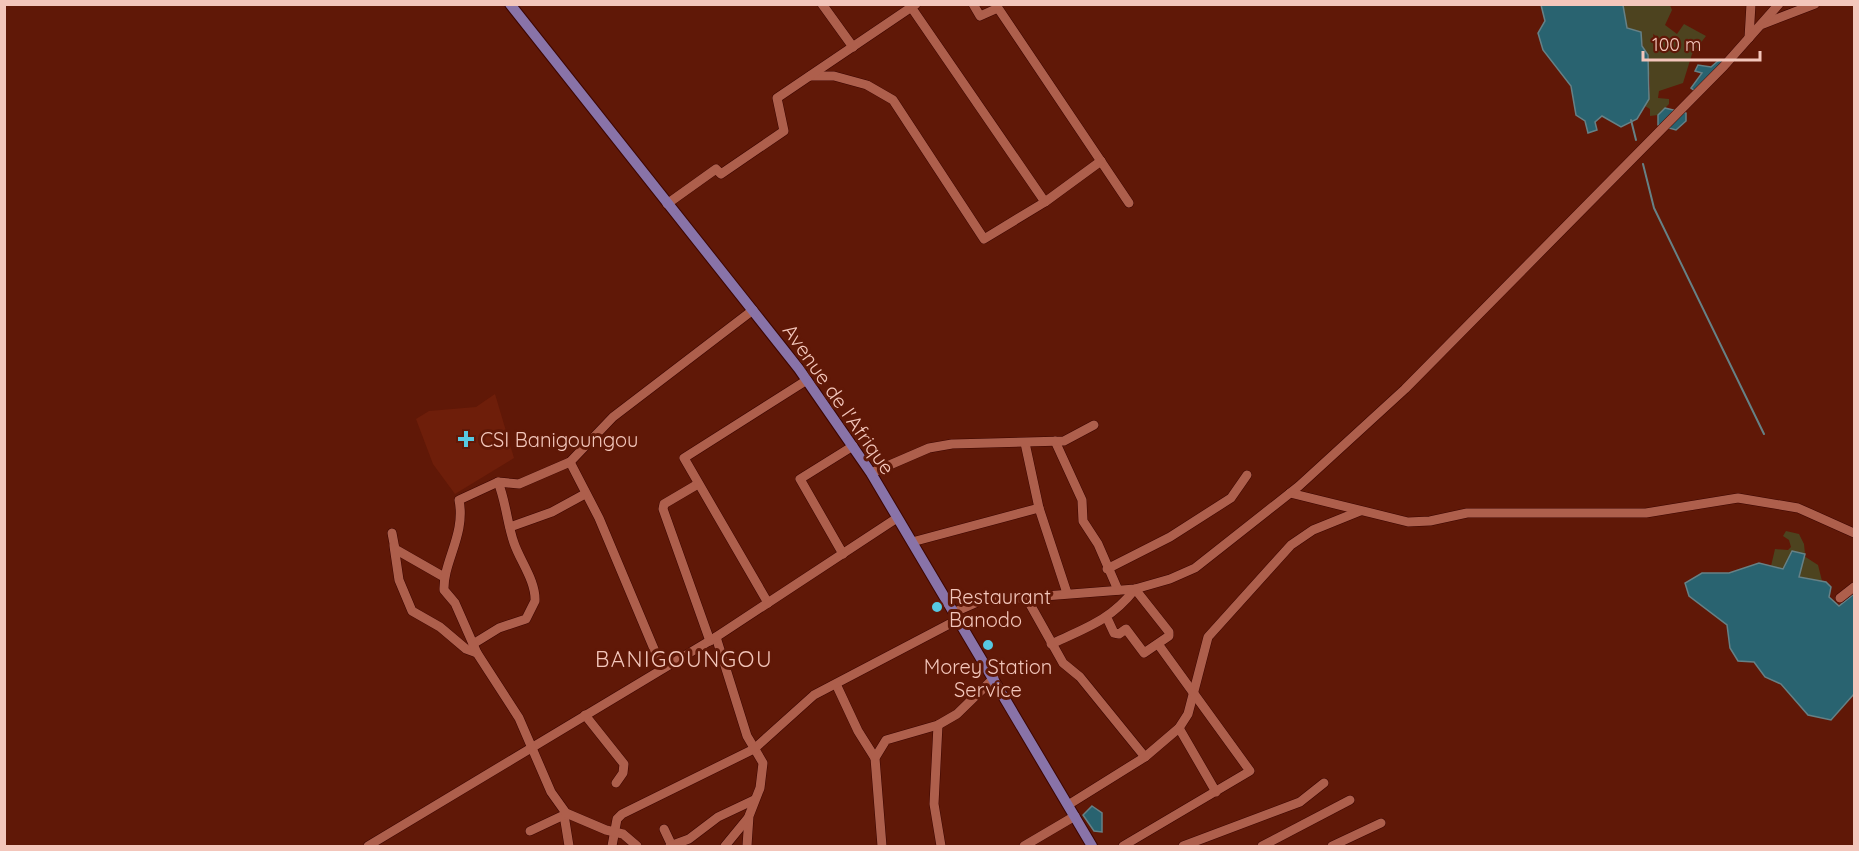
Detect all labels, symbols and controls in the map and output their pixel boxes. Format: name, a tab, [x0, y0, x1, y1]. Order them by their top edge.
scale bar	[1643, 24, 1760, 62]
text: 100 m	[1652, 33, 1701, 56]
street label: Avenue de l'Afrique	[778, 319, 900, 479]
place label: CSI Banigoungou	[480, 427, 638, 452]
marker: CSI Banigoungou	[457, 430, 475, 448]
place label: Restaurant Banodo	[949, 584, 1051, 632]
marker: Restaurant Banodo	[930, 600, 944, 614]
marker: Morey Station Service	[981, 638, 995, 652]
district label: BANIGOUNGOU	[595, 645, 773, 673]
place label: Morey Station Service	[924, 654, 1052, 702]

